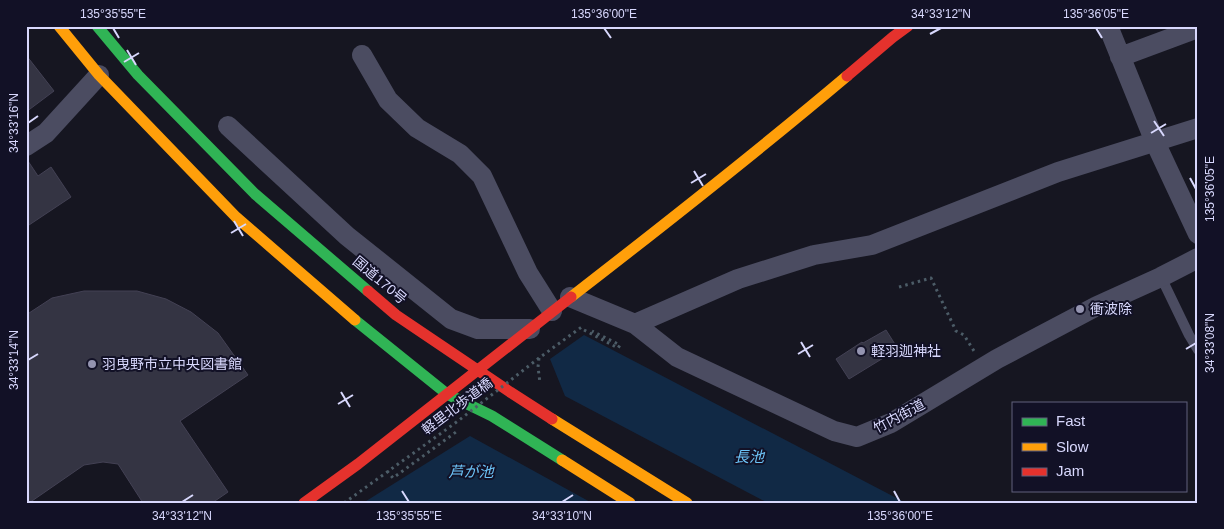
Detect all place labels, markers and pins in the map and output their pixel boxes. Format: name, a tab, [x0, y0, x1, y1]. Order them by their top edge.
place label: 衝波除	[1090, 301, 1132, 317]
marker: 衝波除	[1074, 303, 1086, 315]
place label: 軽羽迦神社	[871, 343, 941, 359]
marker: 軽羽迦神社	[855, 345, 867, 357]
place label: 羽曳野市立中央図書館	[102, 356, 242, 372]
marker: 羽曳野市立中央図書館	[86, 358, 98, 370]

